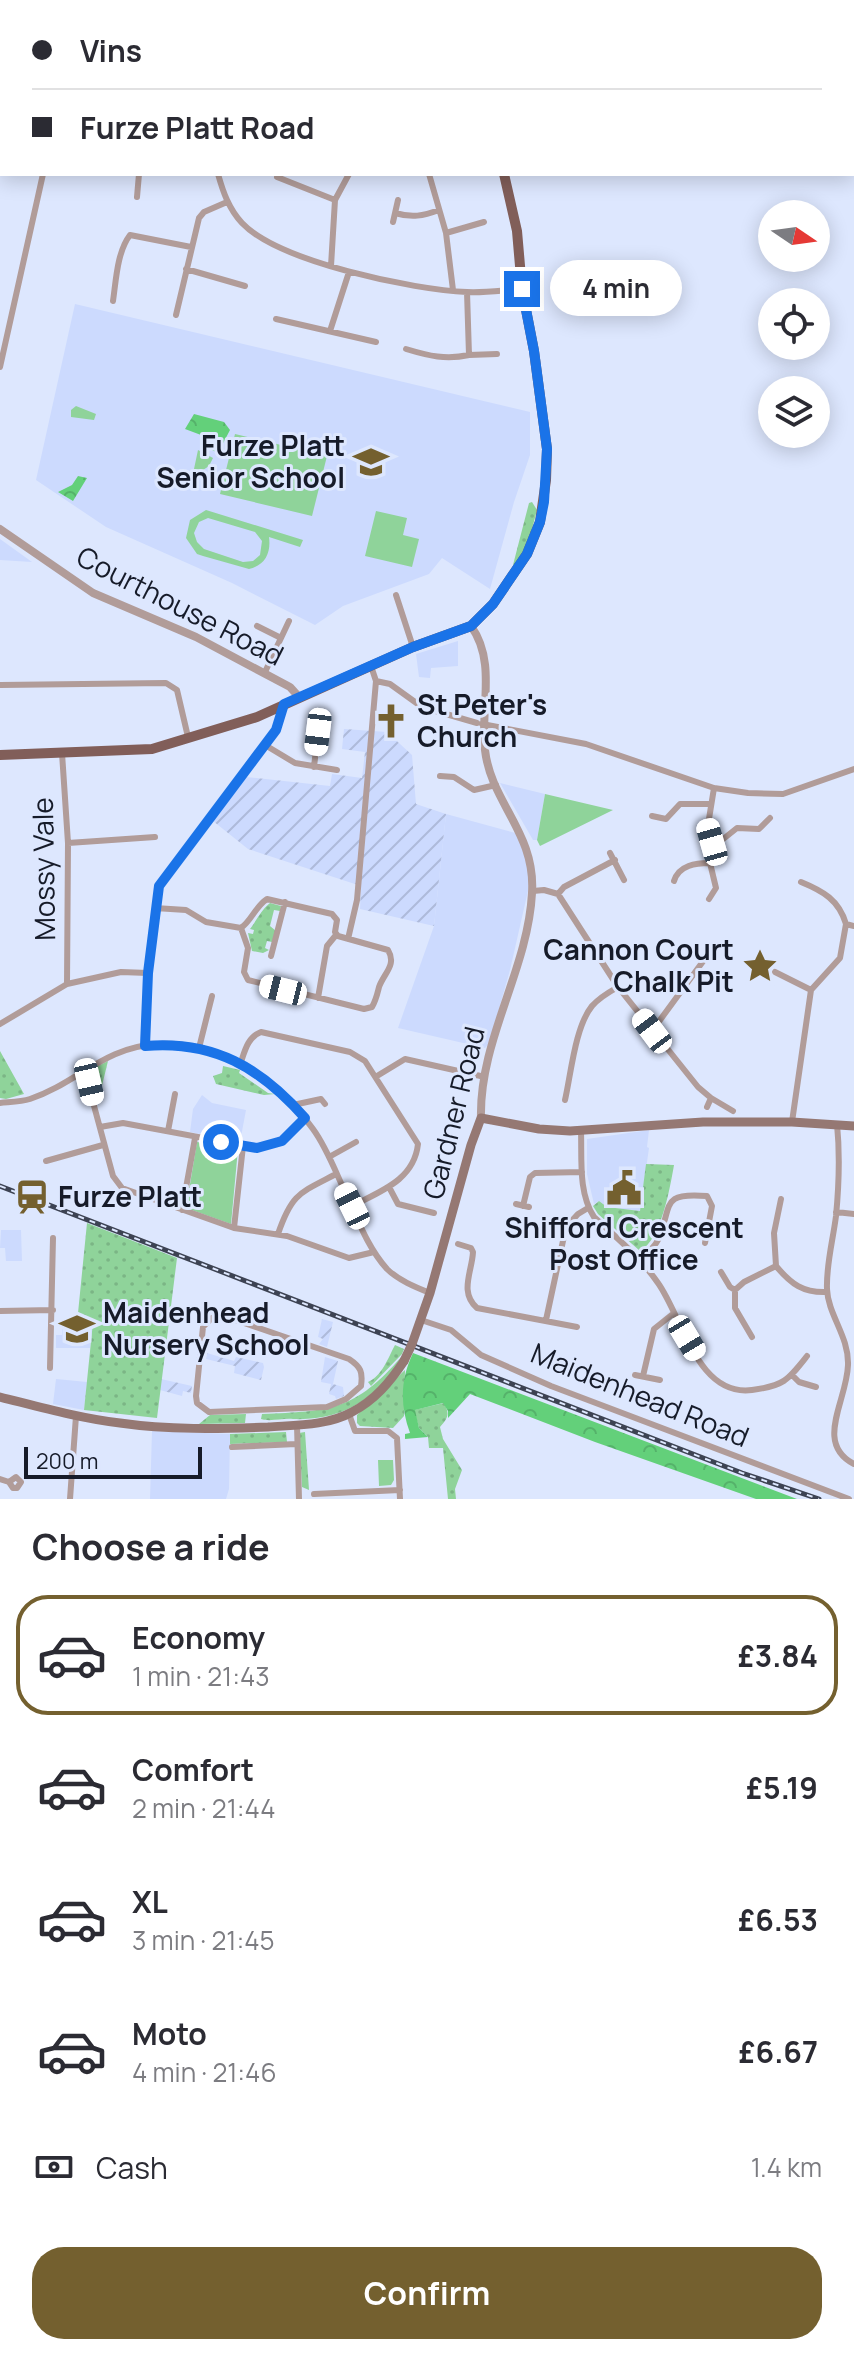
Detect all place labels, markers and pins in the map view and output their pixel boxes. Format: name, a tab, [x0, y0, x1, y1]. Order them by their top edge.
place label: Furze Platt Senior School	[156, 426, 345, 496]
school or university icon: Furze Platt Senior School	[352, 443, 390, 481]
place label: St Peter's Church	[417, 685, 547, 755]
church icon: St Peter's Church	[372, 702, 410, 740]
place label: Cannon Court Chalk Pit	[543, 930, 734, 1000]
place icon: Cannon Court Chalk Pit	[741, 947, 779, 985]
public building icon: Shifford Crescent Post Office	[605, 1169, 643, 1207]
place label: Furze Platt	[58, 1177, 202, 1215]
station icon: Furze Platt	[13, 1178, 51, 1216]
place label: Shifford Crescent Post Office	[504, 1208, 744, 1278]
place label: Maidenhead Nursery School	[103, 1293, 310, 1363]
school or university icon: Maidenhead Nursery School	[58, 1310, 96, 1348]

